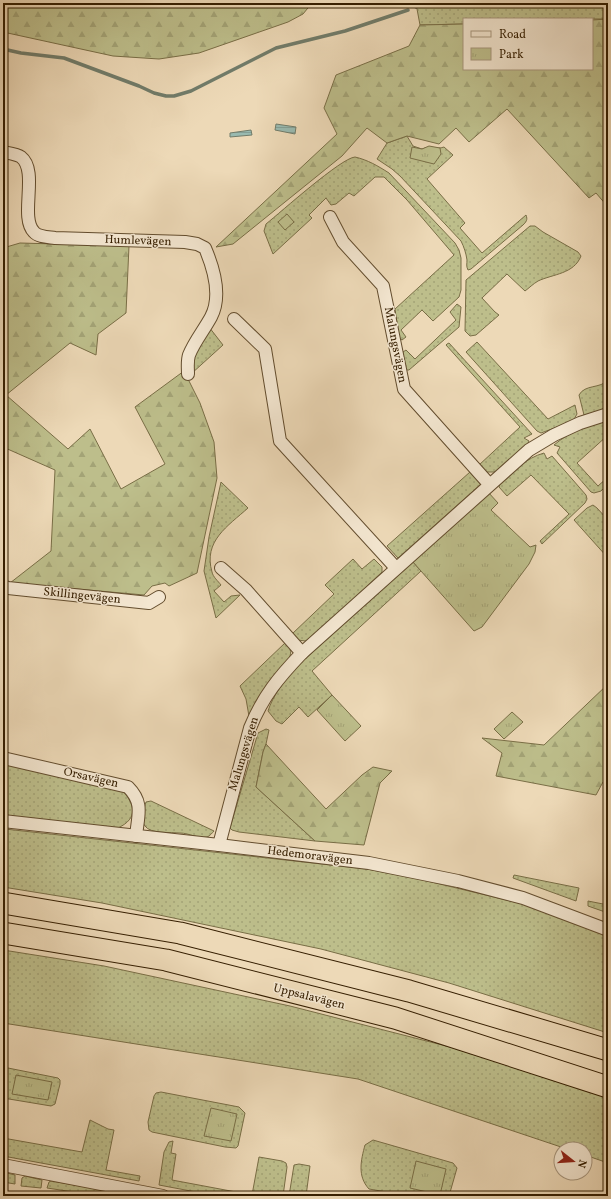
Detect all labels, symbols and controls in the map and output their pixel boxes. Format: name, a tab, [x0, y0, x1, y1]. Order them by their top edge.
legend	[463, 18, 593, 70]
text: Road	[499, 27, 526, 43]
text: Park	[499, 47, 524, 63]
street label: Humlevägen	[104, 232, 172, 250]
street label: Malungsvägen	[380, 306, 410, 384]
street label: Skillingevägen	[43, 584, 121, 608]
street label: Malungsvägen	[225, 715, 263, 793]
street label: Orsavägen	[62, 764, 120, 792]
street label: Hedemoravägen	[266, 843, 354, 869]
street label: Uppsalavägen	[271, 980, 347, 1014]
north arrow	[553, 1141, 593, 1181]
text: N	[573, 1157, 589, 1170]

